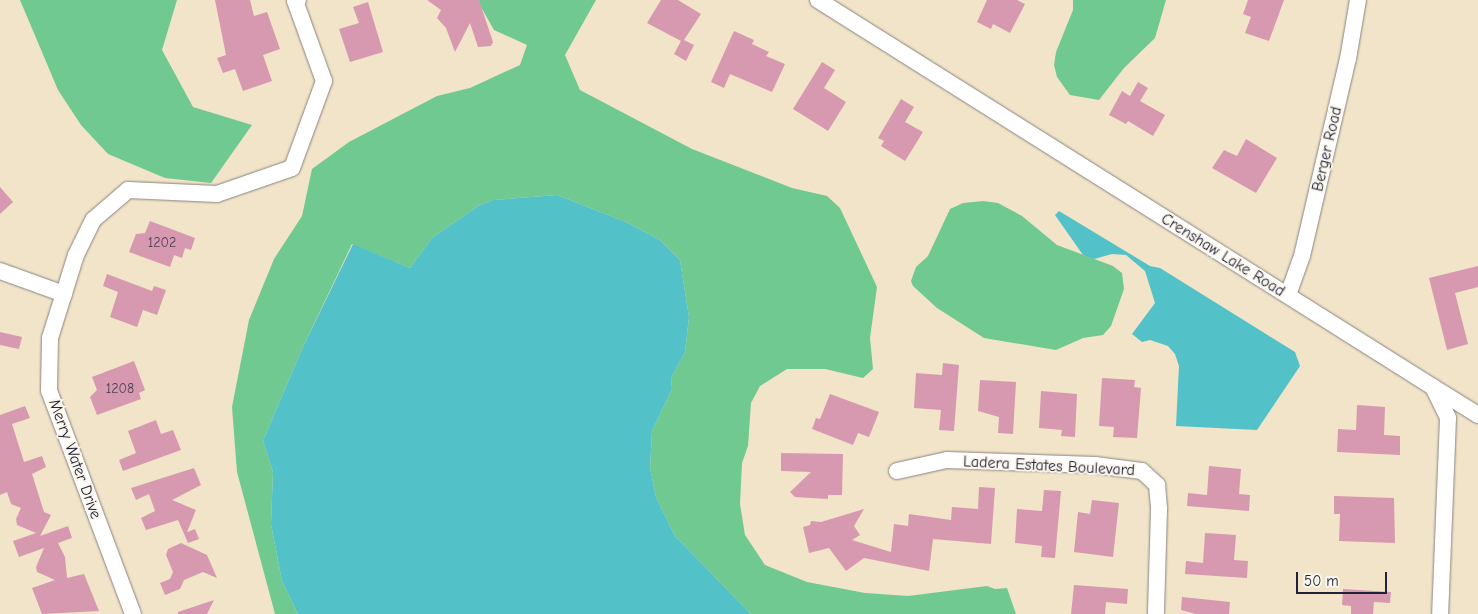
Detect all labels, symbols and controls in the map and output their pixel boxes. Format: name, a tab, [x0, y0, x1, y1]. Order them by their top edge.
street label: Berger Road	[1308, 105, 1346, 193]
street label: Crenshaw Lake Road	[1158, 209, 1288, 301]
house number: 1202	[148, 235, 176, 251]
house number: 1208	[106, 381, 134, 397]
street label: Merry Water Drive	[44, 397, 106, 521]
street label: Ladera Estates Boulevard	[963, 452, 1135, 480]
scale bar	[1298, 562, 1389, 594]
text: 50 m	[1304, 572, 1339, 590]

